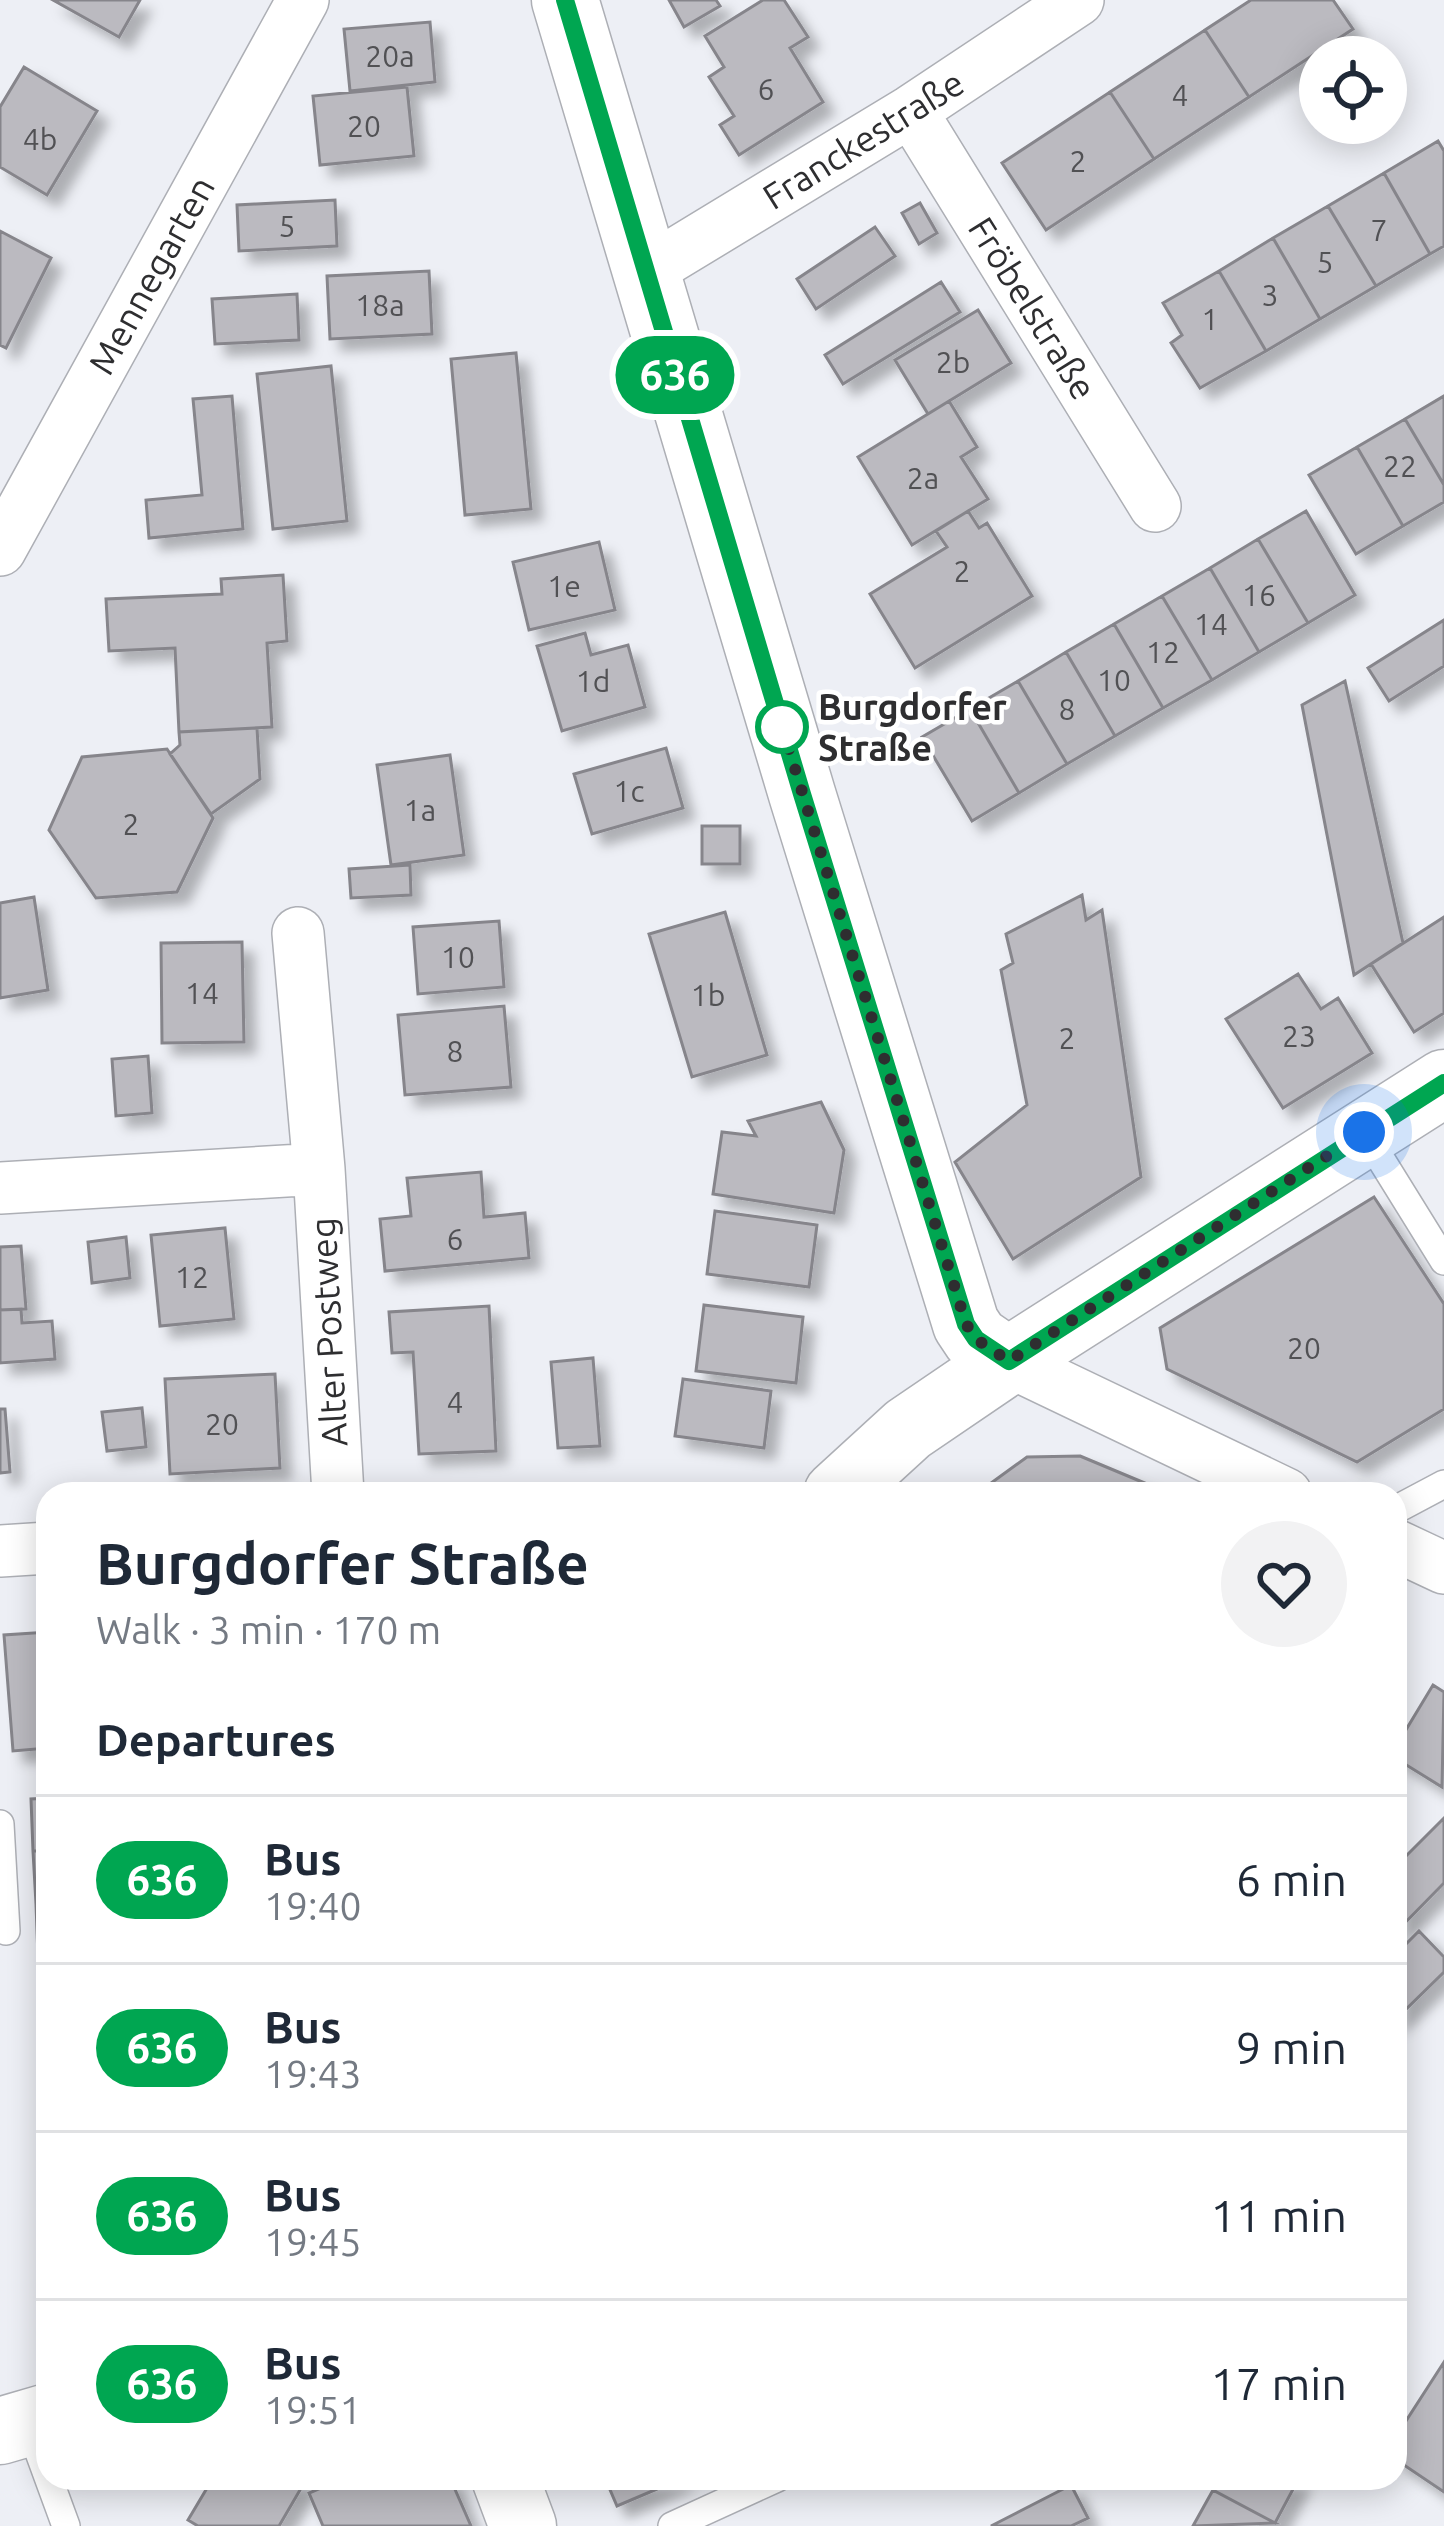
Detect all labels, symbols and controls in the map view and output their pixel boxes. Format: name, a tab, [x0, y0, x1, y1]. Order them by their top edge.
map controls	[1299, 36, 1407, 144]
button: locate	[1299, 36, 1407, 144]
house number: 20a	[365, 39, 415, 73]
street label: Franckestraße	[755, 61, 971, 217]
house number: 6	[758, 72, 774, 106]
house number: 4	[1172, 78, 1188, 112]
house number: 20	[347, 109, 381, 143]
house number: 4b	[23, 122, 57, 156]
house number: 2	[1070, 144, 1086, 178]
street label: Mennegarten	[80, 169, 222, 381]
house number: 5	[279, 209, 295, 243]
street label: Fröbelstraße	[961, 209, 1105, 407]
house number: 7	[1371, 213, 1387, 247]
house number: 5	[1317, 245, 1333, 279]
house number: 3	[1262, 278, 1278, 312]
house number: 18a	[355, 288, 405, 322]
house number: 1	[1202, 302, 1218, 336]
line badge: 636	[606, 336, 744, 414]
house number: 2b	[936, 345, 970, 379]
text: 636	[639, 351, 711, 398]
house number: 22	[1383, 449, 1417, 483]
house number: 2a	[907, 461, 939, 495]
house number: 2	[954, 554, 970, 588]
house number: 1e	[547, 569, 581, 603]
house number: 16	[1242, 578, 1276, 612]
house number: 14	[1194, 607, 1228, 641]
house number: 12	[1146, 635, 1180, 669]
house number: 10	[1097, 663, 1131, 697]
house number: 1d	[576, 664, 610, 698]
place label: Burgdorfer Straße	[818, 686, 1007, 768]
house number: 8	[1059, 692, 1075, 726]
marker: Burgdorfer Straße	[757, 702, 807, 752]
house number: 1c	[614, 774, 644, 808]
house number: 1a	[404, 793, 436, 827]
house number: 2	[123, 807, 139, 841]
house number: 10	[441, 940, 475, 974]
house number: 14	[185, 976, 219, 1010]
house number: 1b	[691, 978, 725, 1012]
house number: 23	[1282, 1019, 1316, 1053]
house number: 2	[1059, 1021, 1075, 1055]
house number: 8	[447, 1034, 463, 1068]
your location	[1334, 1102, 1394, 1162]
street label: Alter Postweg	[302, 1217, 354, 1447]
house number: 6	[447, 1222, 463, 1256]
house number: 12	[175, 1260, 209, 1294]
house number: 20	[1287, 1331, 1321, 1365]
house number: 4	[447, 1385, 463, 1419]
house number: 20	[205, 1407, 239, 1441]
button: heart	[1221, 1521, 1347, 1647]
text: Burgdorfer Straße	[96, 1531, 589, 1595]
text: Walk · 3 min · 170 m	[96, 1608, 441, 1651]
text: Departures	[96, 1714, 336, 1765]
text: Bus	[264, 1833, 341, 1884]
text: 6 min	[1236, 1854, 1347, 1905]
text: 636	[126, 1856, 198, 1903]
text: 19:40	[264, 1884, 362, 1927]
text: Bus	[264, 2001, 341, 2052]
text: 9 min	[1236, 2022, 1347, 2073]
text: 636	[126, 2024, 198, 2071]
text: 19:43	[264, 2052, 362, 2095]
text: Bus	[264, 2169, 341, 2220]
text: 11 min	[1210, 2190, 1347, 2241]
text: 636	[126, 2192, 198, 2239]
text: 19:45	[264, 2220, 362, 2263]
text: Bus	[264, 2337, 341, 2388]
text: 17 min	[1210, 2358, 1347, 2409]
text: 636	[126, 2360, 198, 2407]
text: 19:51	[264, 2388, 362, 2431]

